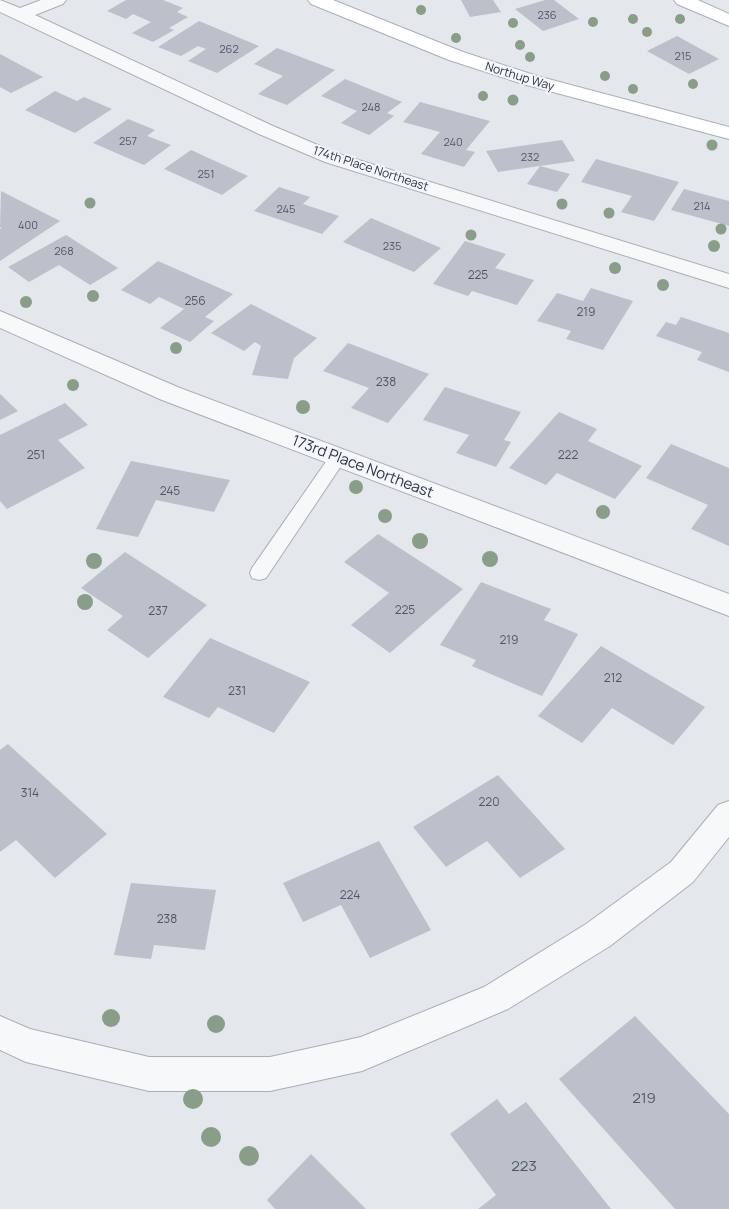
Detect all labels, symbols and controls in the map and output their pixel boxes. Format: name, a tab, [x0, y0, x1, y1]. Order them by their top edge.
house number: 236	[537, 7, 557, 22]
house number: 262	[219, 41, 239, 56]
house number: 215	[675, 48, 691, 63]
street label: Northup Way	[483, 57, 557, 95]
house number: 248	[362, 99, 380, 114]
house number: 257	[119, 133, 137, 148]
house number: 240	[443, 134, 463, 149]
street label: 174th Place Northeast	[311, 141, 431, 195]
house number: 232	[521, 149, 539, 164]
house number: 251	[198, 166, 214, 181]
house number: 214	[693, 198, 711, 213]
house number: 245	[277, 201, 295, 216]
house number: 400	[18, 217, 38, 232]
house number: 235	[383, 238, 401, 253]
house number: 268	[54, 243, 74, 258]
house number: 225	[468, 266, 488, 283]
house number: 256	[184, 292, 206, 309]
house number: 219	[577, 303, 595, 320]
house number: 238	[376, 373, 396, 390]
street label: 173rd Place Northeast	[289, 429, 437, 503]
house number: 251	[27, 446, 45, 463]
house number: 222	[558, 446, 578, 463]
house number: 245	[160, 482, 180, 499]
house number: 225	[395, 601, 415, 618]
house number: 237	[148, 602, 168, 619]
house number: 219	[500, 631, 518, 648]
house number: 212	[604, 669, 622, 686]
house number: 231	[228, 682, 246, 699]
house number: 314	[21, 784, 39, 801]
house number: 220	[478, 793, 500, 810]
house number: 224	[340, 886, 360, 903]
house number: 238	[157, 910, 177, 927]
house number: 219	[632, 1087, 656, 1108]
house number: 223	[511, 1155, 537, 1176]

